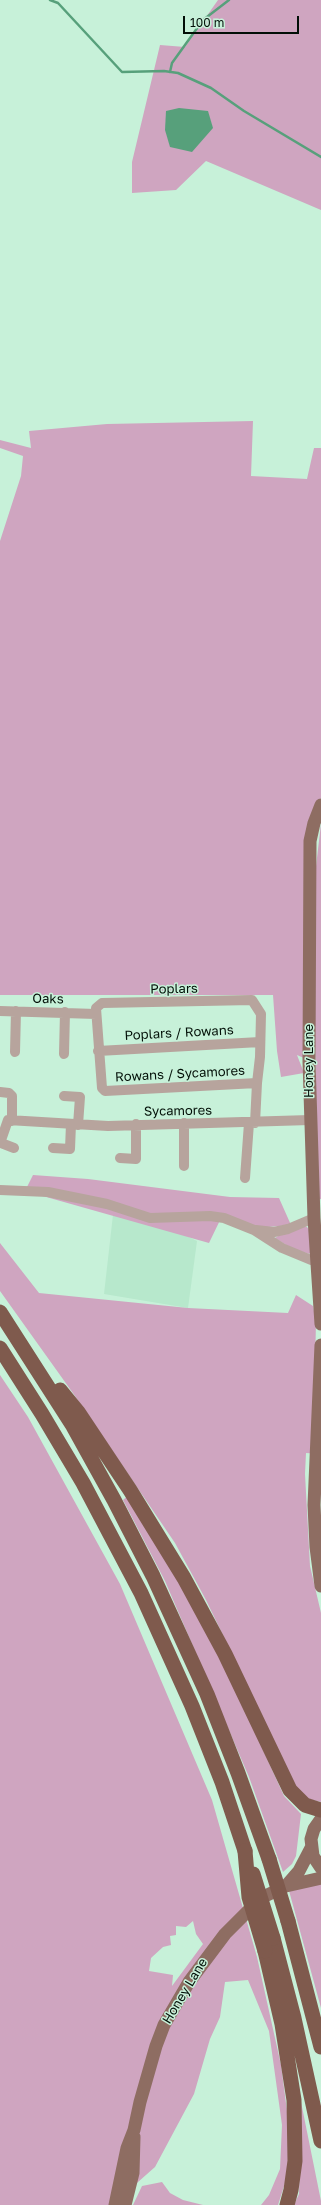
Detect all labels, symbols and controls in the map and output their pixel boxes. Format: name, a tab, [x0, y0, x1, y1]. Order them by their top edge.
scale bar	[185, 8, 301, 34]
text: 100 m	[190, 15, 224, 30]
street label: Poplars	[150, 981, 198, 997]
street label: Oaks	[32, 991, 64, 1007]
street label: Poplars / Rowans	[124, 1022, 234, 1044]
street label: Honey Lane	[301, 1024, 317, 1098]
street label: Rowans / Sycamores	[115, 1063, 245, 1085]
street label: Sycamores	[144, 1103, 212, 1119]
street label: Honey Lane	[159, 1955, 211, 2027]

